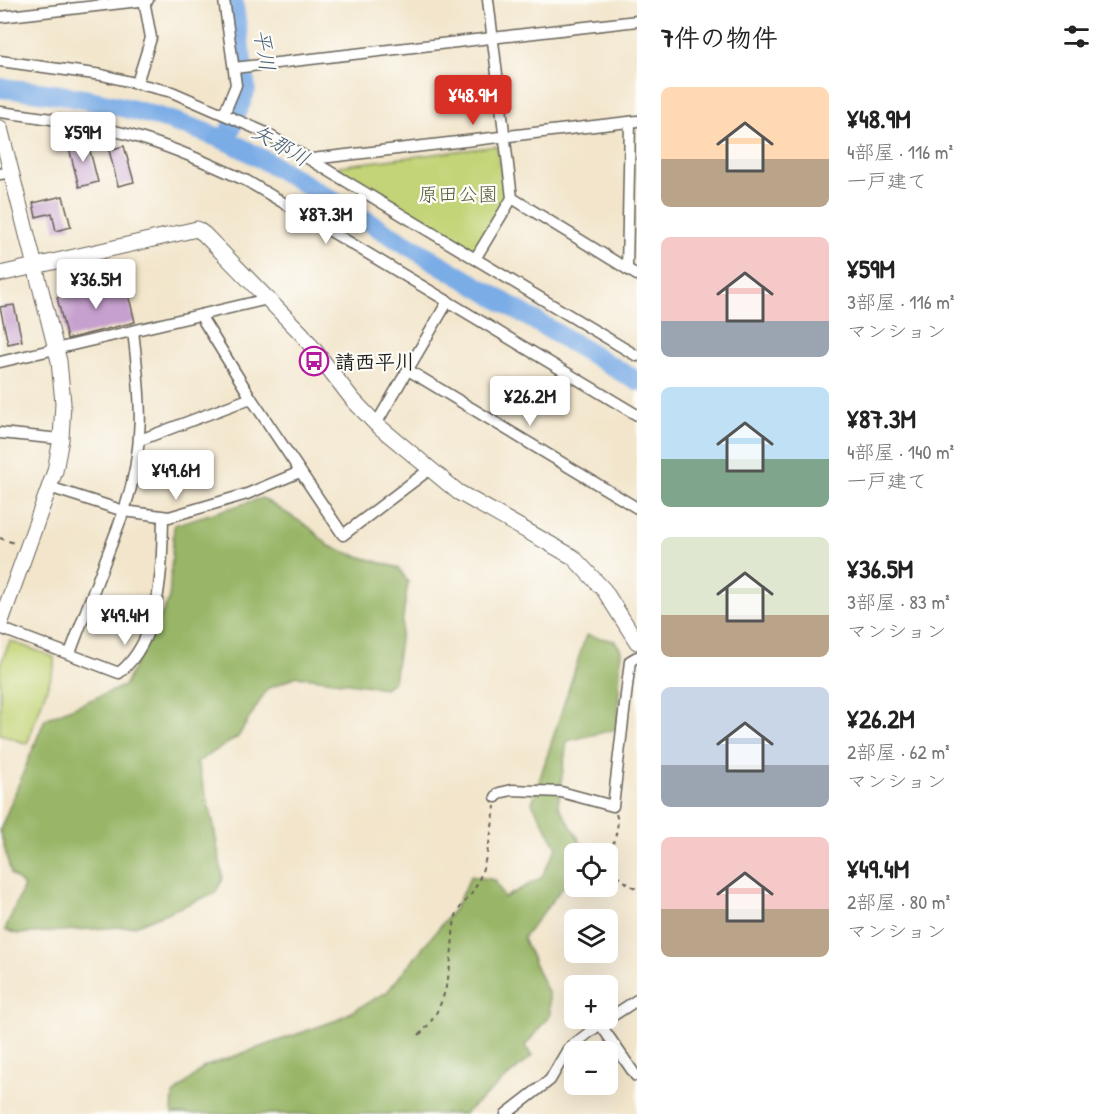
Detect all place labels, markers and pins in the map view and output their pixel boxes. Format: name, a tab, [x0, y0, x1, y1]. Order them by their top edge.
pin: ¥48.9M	[424, 75, 522, 126]
pin: ¥59M	[47, 112, 119, 163]
pin: ¥87.3M	[277, 194, 375, 245]
pin: ¥36.5M	[47, 259, 145, 310]
bus stop icon: 請西平川	[298, 345, 330, 377]
place label: 請西平川	[335, 348, 415, 375]
pin: ¥26.2M	[481, 376, 579, 427]
pin: ¥49.6M	[127, 450, 225, 501]
pin: ¥49.4M	[76, 595, 174, 646]

